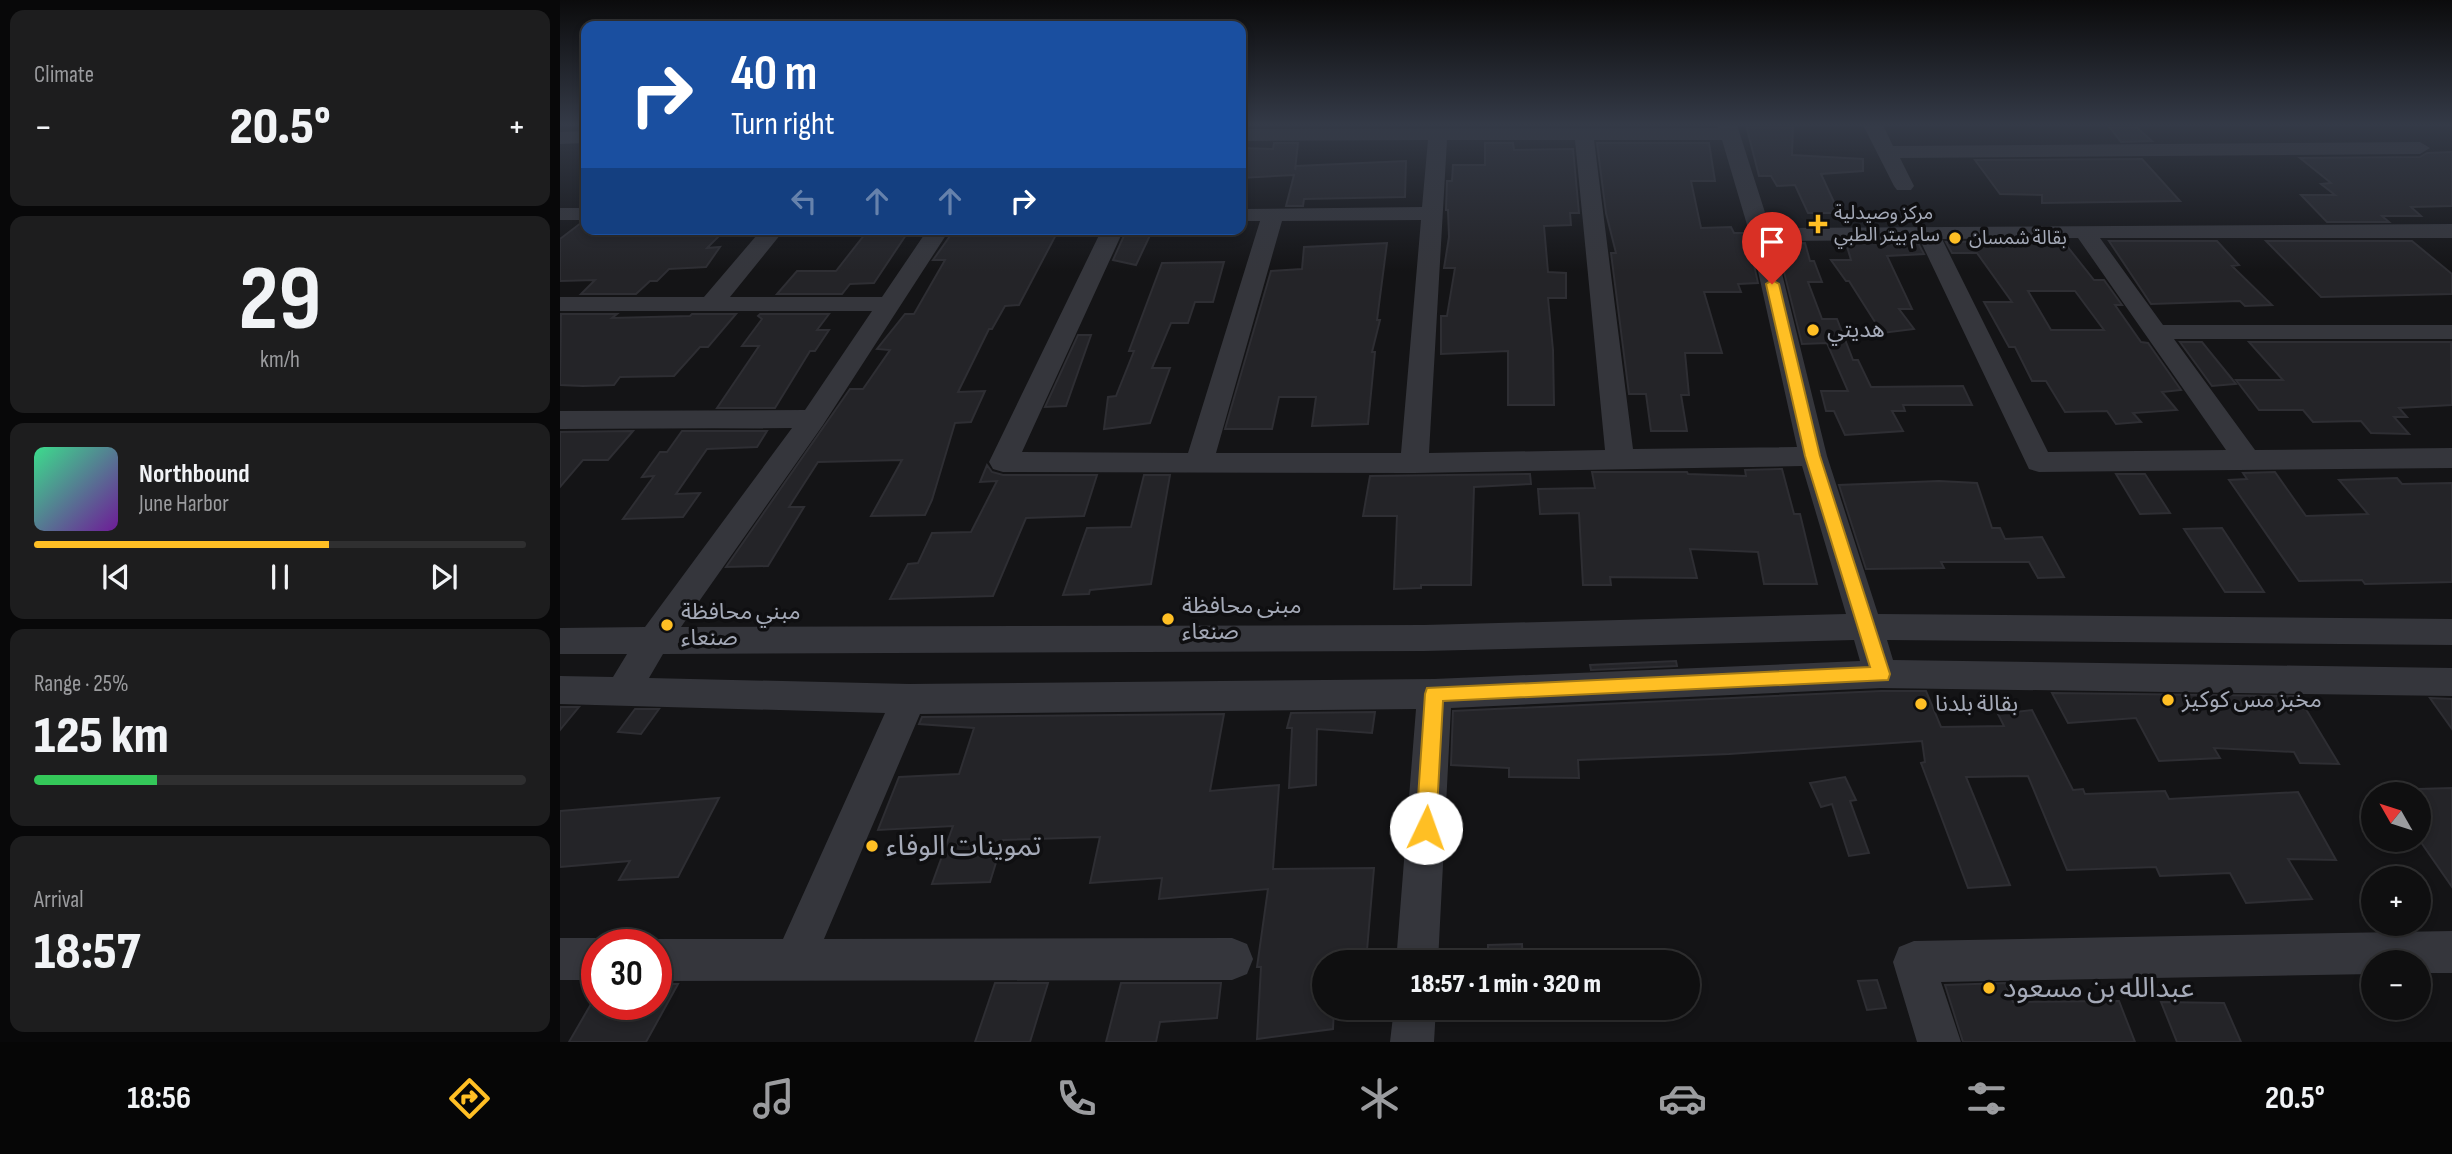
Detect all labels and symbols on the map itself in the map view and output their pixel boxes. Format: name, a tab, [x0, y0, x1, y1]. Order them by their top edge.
place label: مركز وصيدلية سام بيتر الطبي	[1834, 202, 1940, 249]
pin	[1742, 212, 1802, 284]
marker: مركز وصيدلية سام بيتر الطبي	[1808, 214, 1828, 234]
place label: بقالة شمسان	[1969, 227, 2067, 250]
marker: بقالة شمسان	[1947, 230, 1963, 246]
place label: هديتي	[1827, 316, 1885, 346]
marker: هديتي	[1805, 322, 1821, 338]
place label: مبنى محافظة صنعاء	[1182, 592, 1302, 646]
place label: مبني محافظة صنعاء	[681, 598, 801, 652]
marker: مبنى محافظة صنعاء	[1160, 611, 1176, 627]
marker: مبني محافظة صنعاء	[659, 617, 675, 633]
place label: مخبز مس كوكيز	[2181, 686, 2322, 714]
place label: بقالة بلدنا	[1935, 690, 2018, 718]
marker: مخبز مس كوكيز	[2160, 692, 2176, 708]
marker: بقالة بلدنا	[1913, 696, 1929, 712]
north arrow	[2361, 782, 2431, 852]
position arrow	[1389, 791, 1463, 865]
place label: تموينات الوفاء	[886, 830, 1042, 863]
marker: تموينات الوفاء	[864, 838, 880, 854]
speed limit sign: 30	[581, 929, 672, 1020]
place label: عبدالله بن مسعود	[2003, 972, 2194, 1005]
marker: عبدالله بن مسعود	[1981, 980, 1997, 996]

